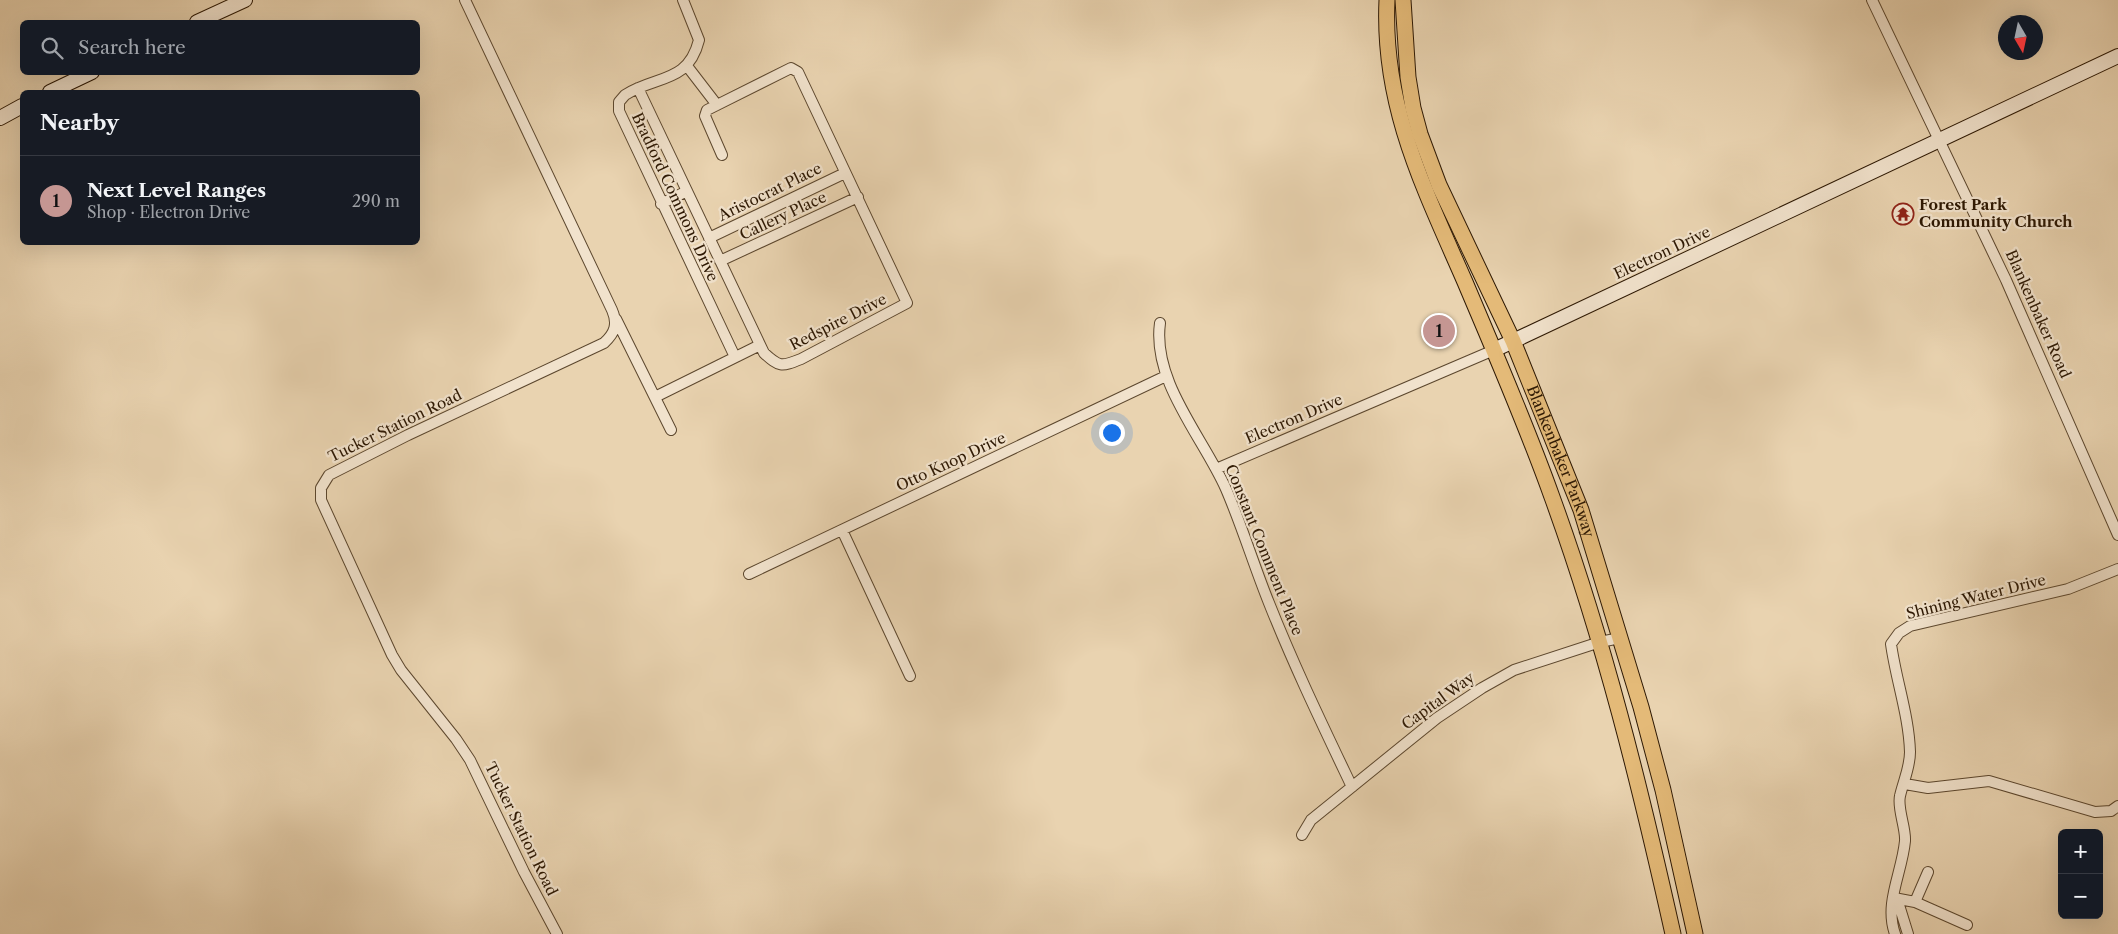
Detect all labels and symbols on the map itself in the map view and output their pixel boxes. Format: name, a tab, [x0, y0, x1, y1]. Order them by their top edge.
north arrow	[1998, 15, 2043, 60]
street label: Bradford Commons Drive	[628, 109, 723, 284]
street label: Aristocrat Place	[714, 158, 825, 225]
street label: Callery Place	[736, 187, 829, 244]
place label: Forest Park Community Church	[1919, 195, 2073, 231]
temple icon: Forest Park Community Church	[1891, 202, 1915, 226]
street label: Electron Drive	[1611, 222, 1713, 283]
street label: Blankenbaker Road	[2002, 247, 2075, 381]
street label: Redspire Drive	[786, 289, 889, 354]
pin: 1	[1423, 312, 1455, 350]
street label: Blankenbaker Parkway	[1523, 382, 1599, 540]
street label: Tucker Station Road	[325, 385, 465, 466]
street label: Electron Drive	[1242, 389, 1345, 448]
your location	[1099, 420, 1125, 446]
street label: Otto Knop Drive	[893, 428, 1009, 495]
street label: Constant Comment Place	[1221, 461, 1308, 638]
street label: Shining Water Drive	[1904, 570, 2048, 623]
street label: Capital Way	[1398, 667, 1478, 733]
street label: Tucker Station Road	[481, 759, 562, 899]

